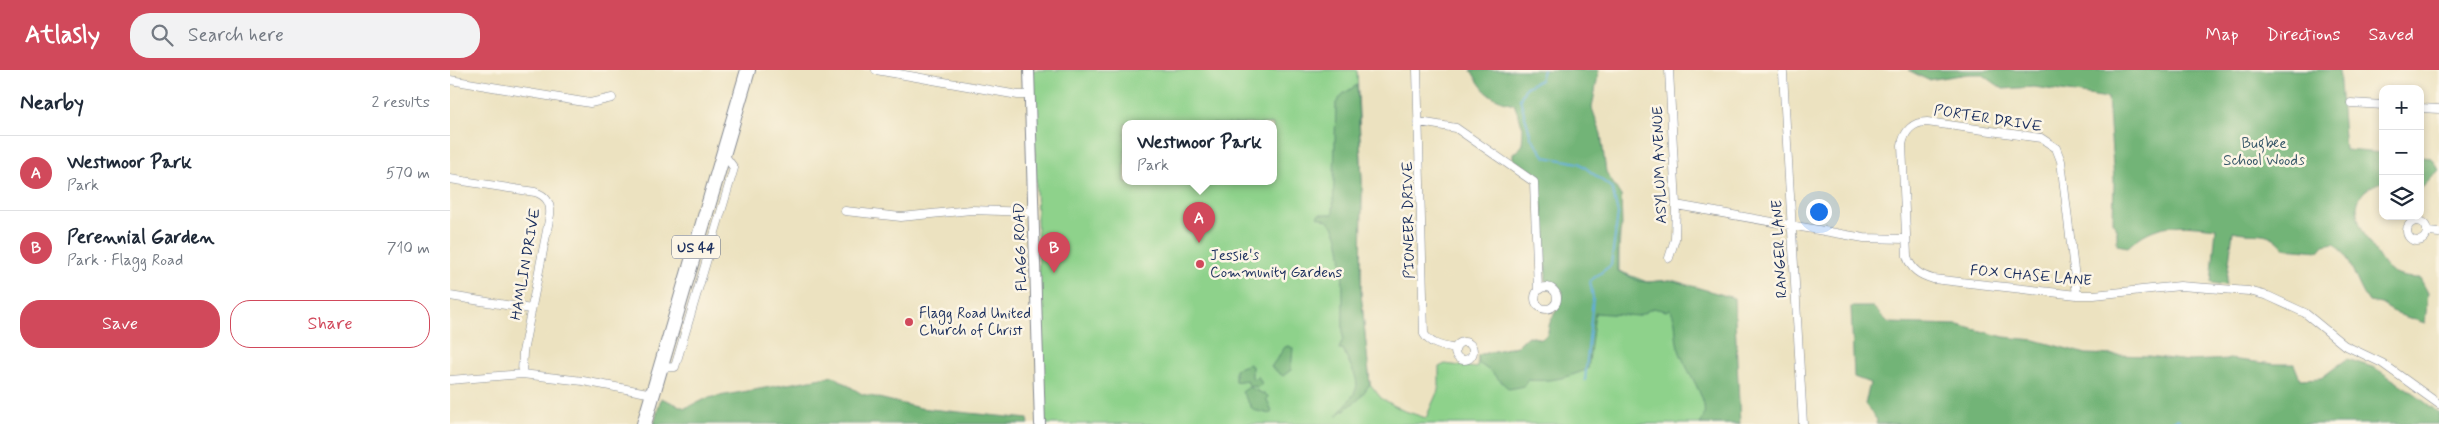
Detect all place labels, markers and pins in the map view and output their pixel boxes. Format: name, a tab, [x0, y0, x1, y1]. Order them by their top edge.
pin: A	[1183, 202, 1215, 243]
pin: B	[1038, 232, 1070, 273]
place label: Jessie's Community Gardens	[1210, 246, 1343, 283]
marker: Jessie's Community Gardens	[1194, 258, 1206, 270]
place label: Flagg Road United Church of Christ	[919, 304, 1031, 341]
marker: Flagg Road United Church of Christ	[903, 316, 915, 328]

